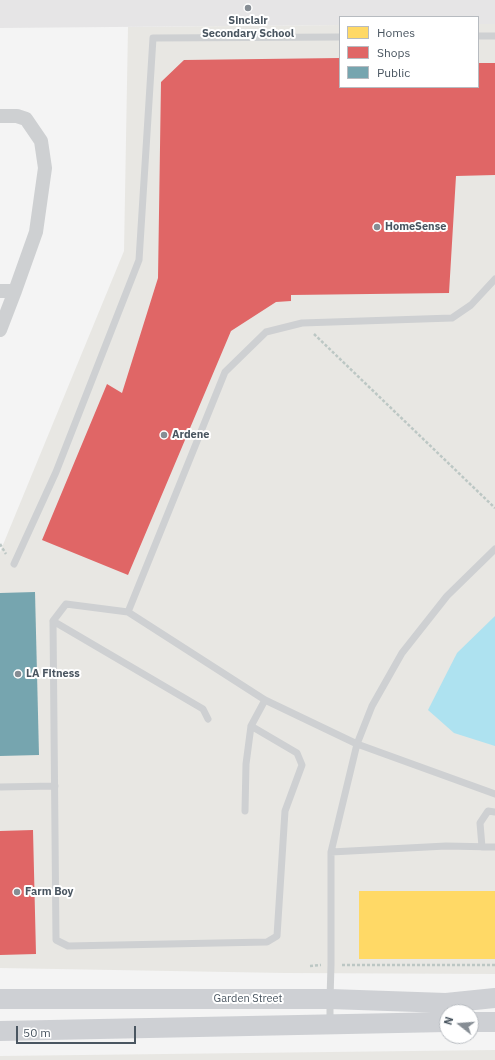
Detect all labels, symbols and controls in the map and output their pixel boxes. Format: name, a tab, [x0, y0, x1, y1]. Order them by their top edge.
marker: Sinclair Secondary School	[243, 3, 253, 13]
place label: Sinclair Secondary School	[202, 14, 294, 40]
legend	[339, 16, 479, 88]
text: Homes	[377, 25, 415, 40]
text: Shops	[377, 45, 410, 60]
text: Public	[377, 65, 410, 80]
place label: HomeSense	[385, 220, 446, 234]
marker: HomeSense	[372, 222, 382, 232]
place label: Ardene	[172, 428, 210, 442]
marker: Ardene	[159, 430, 169, 440]
place label: LA Fitness	[26, 667, 80, 681]
marker: LA Fitness	[13, 669, 23, 679]
place label: Farm Boy	[25, 885, 73, 899]
marker: Farm Boy	[12, 887, 22, 897]
street label: Garden Street	[214, 992, 282, 1006]
north arrow	[439, 1004, 479, 1044]
text: N	[441, 1015, 456, 1027]
scale bar	[18, 1018, 138, 1044]
text: 50 m	[23, 1025, 51, 1040]

